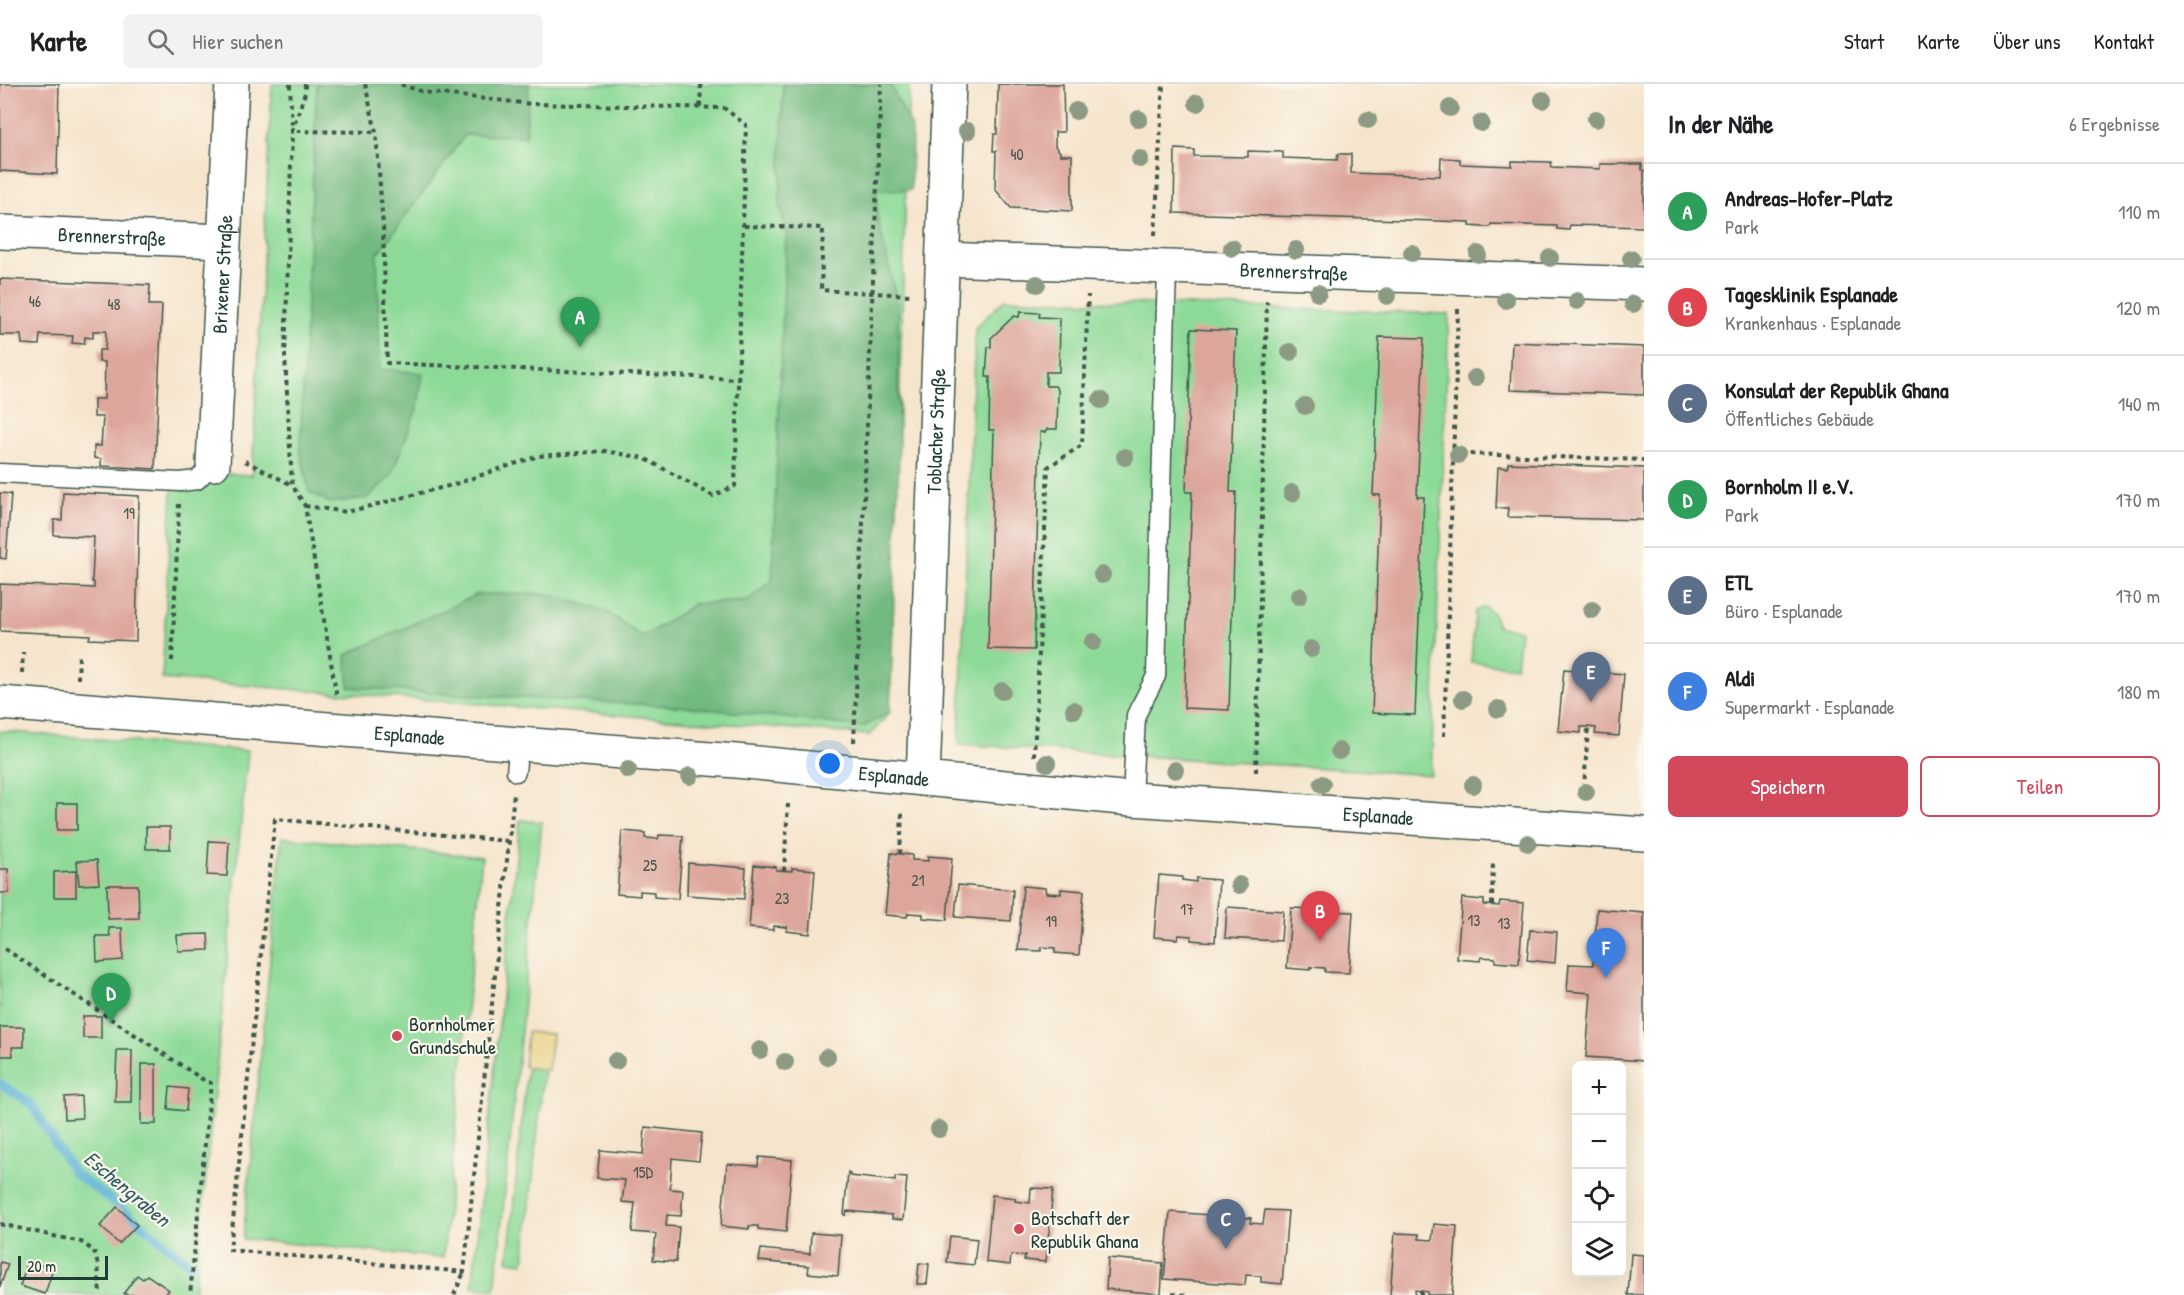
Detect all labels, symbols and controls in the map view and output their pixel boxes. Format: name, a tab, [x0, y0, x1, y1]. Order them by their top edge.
search box	[123, 14, 543, 68]
text: Karte	[30, 22, 87, 60]
icon: search	[144, 25, 177, 58]
text: Hier suchen	[192, 26, 283, 56]
text: Start	[1844, 27, 1884, 56]
text: Karte	[1917, 27, 1960, 56]
text: Über uns	[1993, 27, 2061, 56]
text: Kontakt	[2094, 27, 2154, 56]
text: In der Nähe	[1668, 106, 1774, 141]
text: 6 Ergebnisse	[2069, 110, 2160, 137]
house number: 40	[1010, 143, 1024, 165]
text: Andreas-Hofer-Platz	[1725, 183, 1893, 213]
text: A	[1683, 198, 1692, 225]
text: 110 m	[2118, 198, 2160, 225]
text: Park	[1725, 213, 1758, 240]
street label: Brixener Straße	[206, 214, 238, 334]
street label: Brennerstraße	[57, 220, 167, 252]
street label: Brennerstraße	[1239, 256, 1348, 286]
text: Tagesklinik Esplanade	[1725, 279, 1898, 309]
house number: 46	[29, 290, 41, 312]
house number: 48	[108, 293, 121, 315]
text: B	[1682, 294, 1693, 321]
text: 120 m	[2116, 294, 2160, 321]
pin: A	[560, 298, 600, 347]
text: Krankenhaus · Esplanade	[1725, 309, 1901, 336]
street label: Toblacher Straße	[920, 368, 951, 494]
text: Konsulat der Republik Ghana	[1725, 375, 1949, 405]
text: C	[1682, 390, 1693, 417]
text: 140 m	[2118, 390, 2160, 417]
text: Öffentliches Gebäude	[1725, 405, 1874, 432]
text: Bornholm II e.V.	[1725, 471, 1853, 501]
text: D	[1683, 486, 1692, 513]
text: 170 m	[2116, 486, 2160, 513]
text: Park	[1725, 501, 1758, 528]
house number: 19	[123, 502, 135, 524]
text: ETL	[1725, 567, 1753, 597]
text: E	[1683, 582, 1692, 609]
text: 170 m	[2116, 582, 2160, 609]
text: Büro · Esplanade	[1725, 597, 1843, 624]
pin: E	[1572, 652, 1610, 702]
text: Aldi	[1725, 663, 1755, 693]
text: F	[1684, 678, 1691, 705]
text: 180 m	[2117, 678, 2160, 705]
text: Supermarkt · Esplanade	[1725, 693, 1895, 720]
street label: Esplanade	[373, 719, 446, 751]
your location	[815, 749, 844, 778]
button: Speichern	[1668, 756, 1908, 817]
button: Teilen	[1920, 756, 2160, 817]
street label: Esplanade	[857, 759, 931, 792]
street label: Esplanade	[1342, 799, 1415, 831]
house number: 25	[643, 854, 657, 876]
house number: 21	[911, 869, 925, 891]
house number: 23	[775, 887, 789, 909]
pin: B	[1300, 892, 1340, 941]
house number: 17	[1180, 898, 1194, 920]
house number: 13	[1468, 909, 1480, 931]
house number: 19	[1045, 910, 1057, 932]
house number: 13	[1498, 912, 1510, 934]
pin: F	[1586, 928, 1626, 978]
pin: D	[92, 974, 130, 1023]
place label: Bornholmer Grundschule	[409, 1010, 496, 1060]
marker: Bornholmer Grundschule	[390, 1029, 404, 1043]
map controls	[1572, 1061, 1626, 1277]
button: +	[1572, 1061, 1626, 1115]
button: −	[1572, 1115, 1626, 1169]
water label: Eschengraben	[78, 1144, 178, 1234]
house number: 15D	[633, 1161, 653, 1183]
button: locate	[1572, 1169, 1626, 1223]
pin: C	[1206, 1200, 1246, 1249]
place label: Botschaft der Republik Ghana	[1031, 1204, 1138, 1254]
marker: Botschaft der Republik Ghana	[1012, 1222, 1026, 1236]
button: layers	[1572, 1223, 1626, 1277]
scale bar	[18, 1253, 108, 1280]
text: 20 m	[27, 1255, 56, 1277]

